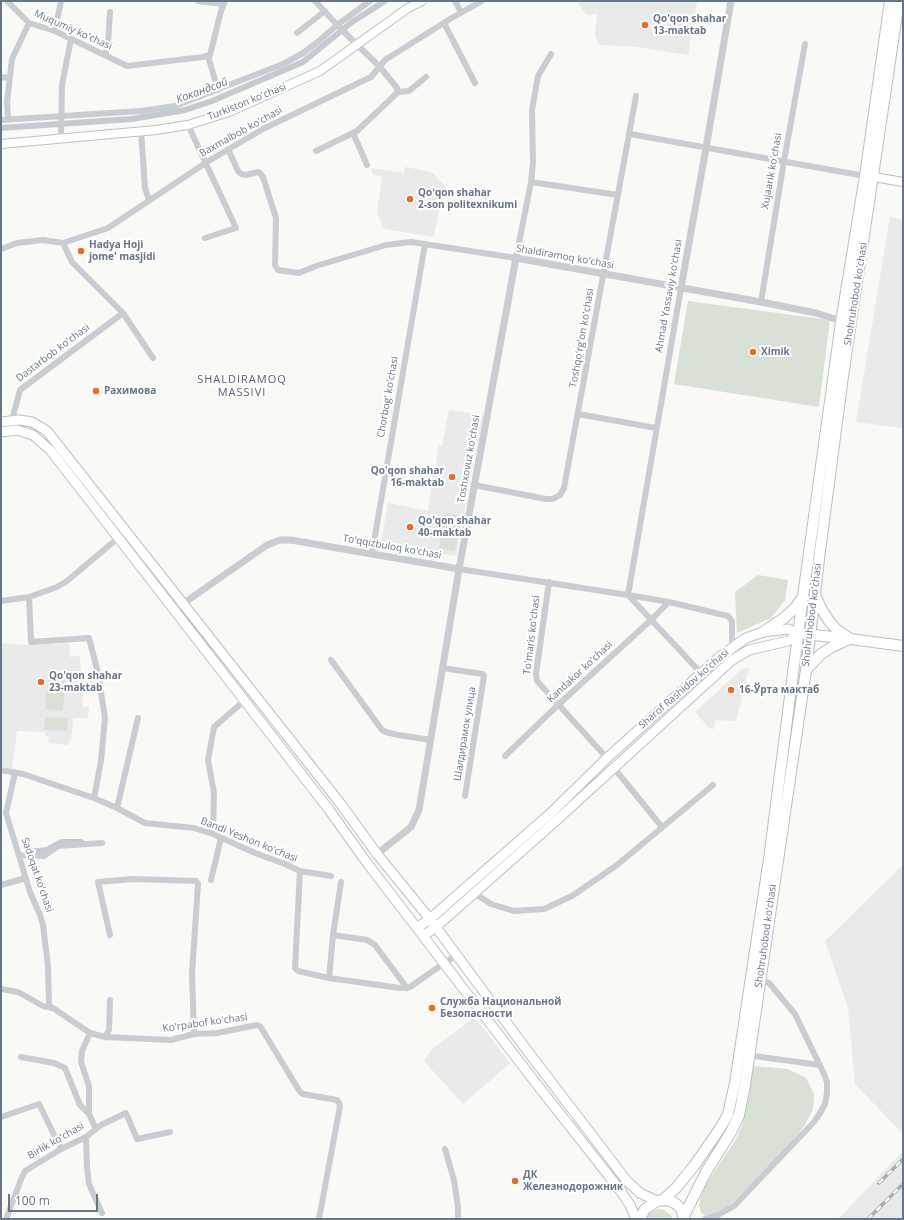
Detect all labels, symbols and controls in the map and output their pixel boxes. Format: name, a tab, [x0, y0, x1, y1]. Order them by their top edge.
street label: Muqumiy ko'chasi	[32, 7, 114, 53]
place label: Qo'qon shahar 13-maktab	[653, 13, 726, 36]
marker: Qo'qon shahar 13-maktab	[640, 20, 650, 30]
water label: Кокандсай	[174, 76, 230, 106]
street label: Turkiston ko'chasi	[206, 81, 288, 123]
street label: Baxmalbob ko'chasi	[198, 104, 284, 160]
street label: Xujaarik ko'chasi	[759, 132, 785, 210]
place label: Qoʻqon shahar 2-son politexnikumi	[418, 187, 517, 210]
marker: Qoʻqon shahar 2-son politexnikumi	[405, 194, 415, 204]
place label: Hadya Hoji jome' masjidi	[89, 239, 156, 262]
street label: Ahmad Yassaviy ko'chasi	[653, 239, 685, 353]
street label: Shaldiramoq ko'chasi	[515, 242, 615, 272]
street label: Shohruhobod koʻchasi	[842, 242, 870, 346]
marker: Hadya Hoji jome' masjidi	[76, 246, 86, 256]
street label: Toshqoʻrgʻon koʻchasi	[567, 287, 597, 389]
street label: Dastarbob ko'chasi	[14, 321, 92, 385]
place label: Ximik	[761, 346, 790, 358]
marker: Ximik	[748, 347, 758, 357]
street label: Chorbog' ko'chasi	[375, 356, 401, 438]
district label: SHALDIRAMOQ MASSIVI	[197, 373, 287, 399]
place label: Рахимова	[104, 385, 156, 397]
marker: Рахимова	[91, 386, 101, 396]
street label: Toshxovuz koʻchasi	[455, 414, 483, 504]
place label: Qo'qon shahar 16-maktab	[371, 465, 444, 488]
marker: Qo'qon shahar 16-maktab	[447, 472, 457, 482]
place label: Qo'qon shahar 40-maktab	[418, 515, 491, 538]
marker: Qo'qon shahar 40-maktab	[405, 522, 415, 532]
street label: To'qqizbuloq ko'chasi	[342, 532, 442, 562]
street label: Shohruhobod koʻchasi	[800, 563, 824, 667]
street label: To'maris ko'chasi	[521, 595, 543, 675]
street label: Kandakor ko'chasi	[545, 639, 615, 705]
street label: Sharof Rashidov ko'chasi	[637, 647, 731, 731]
place label: Qo'qon shahar 23-maktab	[49, 670, 122, 694]
marker: Qo'qon shahar 23-maktab	[36, 677, 46, 687]
place label: 16-Ўрта мактаб	[739, 684, 819, 696]
marker: 16-Ўрта мактаб	[726, 685, 736, 695]
street label: Шалдирамок улица	[452, 686, 478, 782]
street label: Bandi Yeshon ko'chasi	[199, 815, 299, 865]
street label: Sadoqat ko'chasi	[19, 836, 55, 914]
street label: Shohruhobod koʻchasi	[753, 884, 779, 988]
place label: Служба Национальной Безопасности	[440, 996, 561, 1020]
marker: Служба Национальной Безопасности	[427, 1003, 437, 1013]
street label: Ko'rpabof koʻchasi	[162, 1011, 248, 1035]
street label: Birlik ko'chasi	[26, 1120, 86, 1162]
place label: ДК Железнодорожник	[523, 1169, 623, 1192]
marker: ДК Железнодорожник	[510, 1176, 520, 1186]
scale bar	[10, 1186, 100, 1212]
text: 100 m	[15, 1192, 50, 1209]

